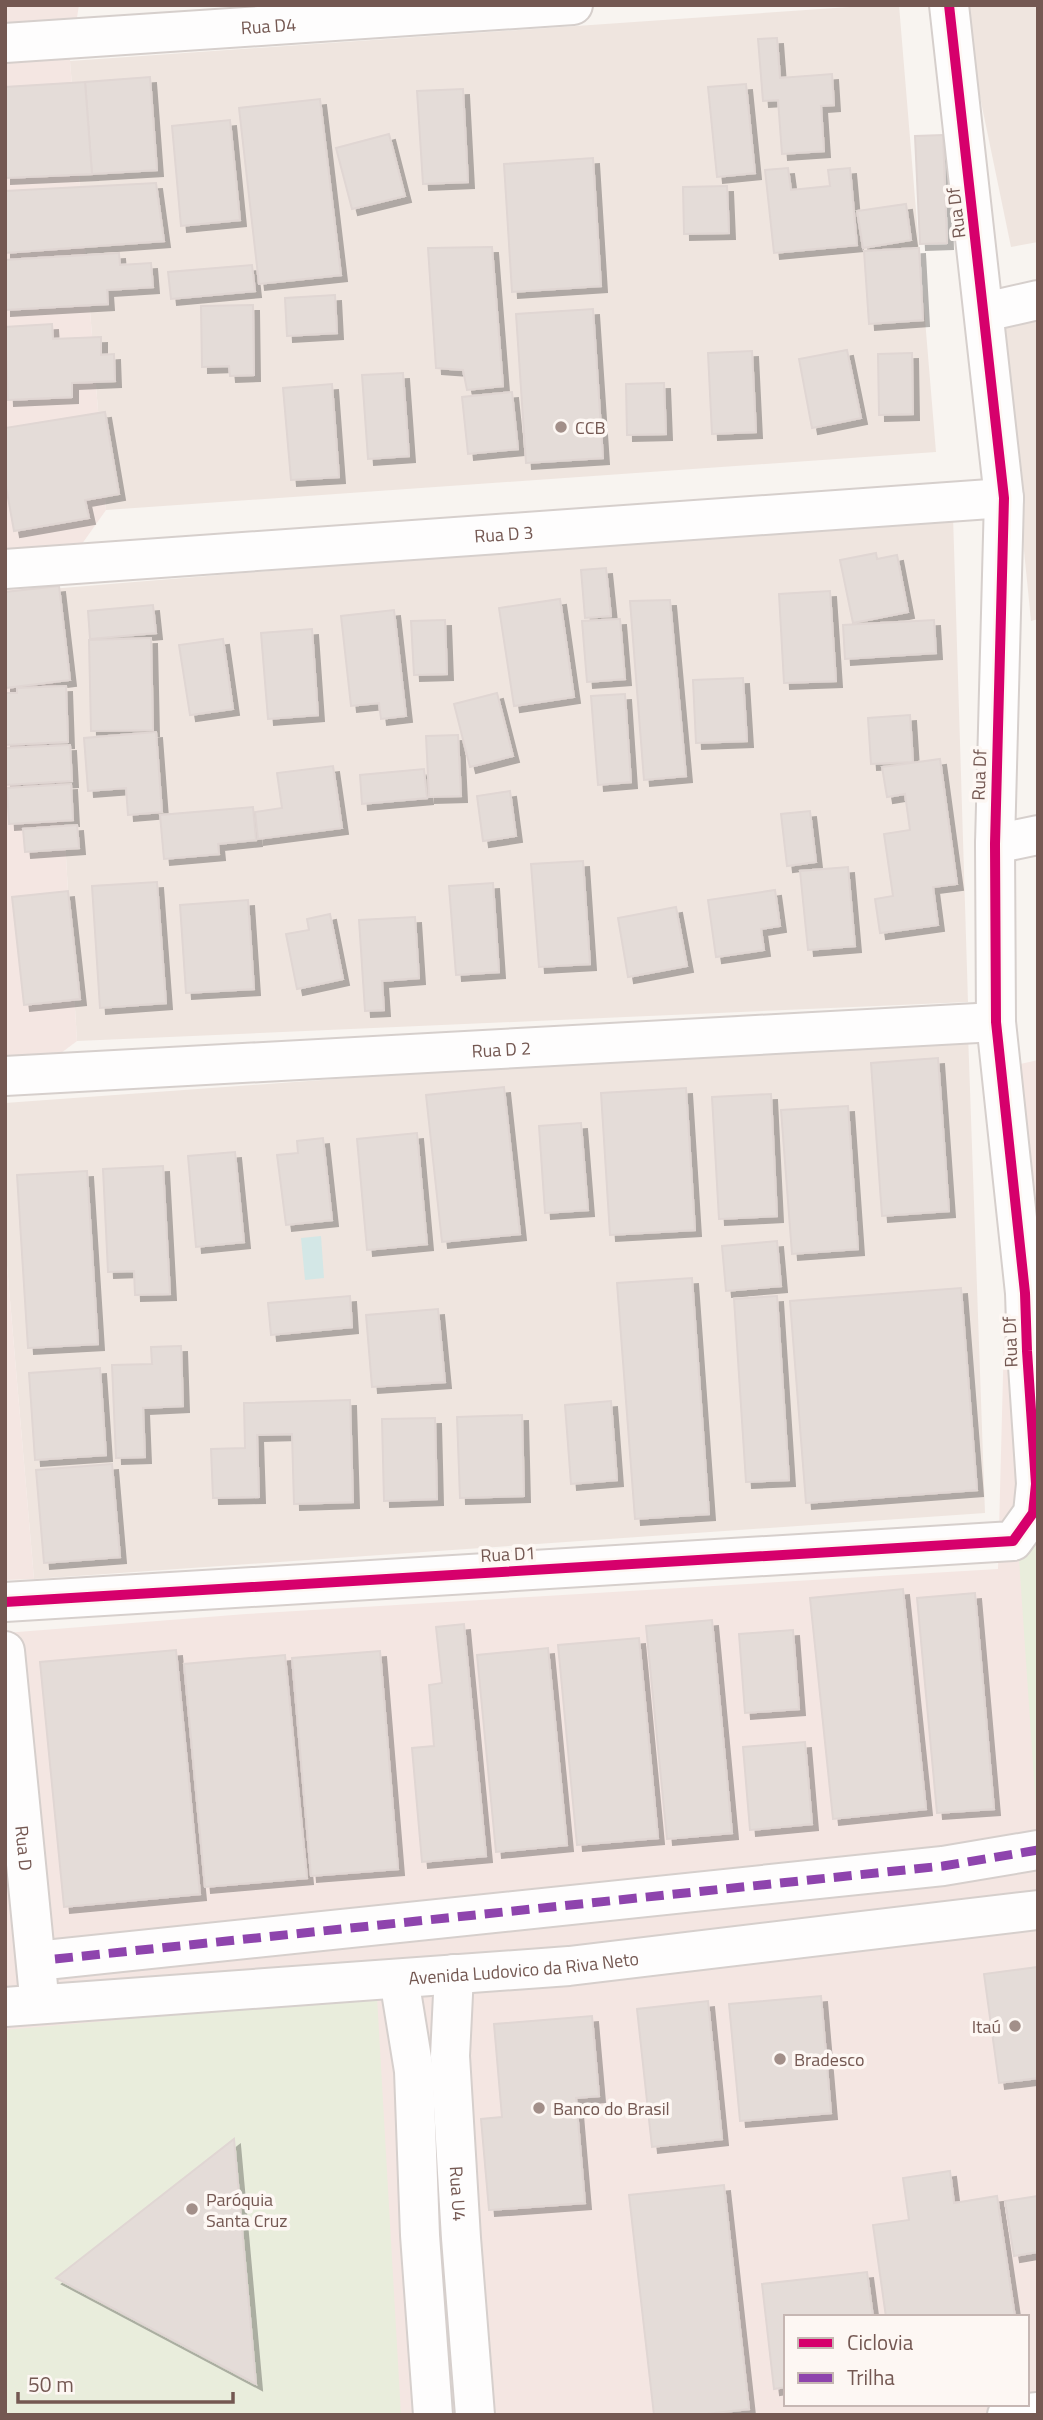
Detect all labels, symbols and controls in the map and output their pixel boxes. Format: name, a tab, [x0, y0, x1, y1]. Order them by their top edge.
street label: Rua D4	[240, 10, 297, 41]
street label: Rua Df	[939, 186, 973, 240]
place label: CCB	[575, 414, 606, 441]
marker: CCB	[553, 419, 569, 435]
street label: Rua D 3	[473, 518, 534, 549]
street label: Rua Df	[965, 749, 993, 801]
street label: Rua D 2	[471, 1034, 532, 1064]
street label: Rua Df	[996, 1316, 1024, 1368]
street label: Rua D1	[480, 1539, 536, 1569]
street label: Rua D	[9, 1824, 40, 1872]
street label: Avenida Ludovico da Riva Neto	[407, 1944, 640, 1991]
place label: Itaú	[972, 2013, 1001, 2040]
marker: Itaú	[1007, 2018, 1023, 2034]
place label: Bradesco	[794, 2046, 865, 2073]
marker: Bradesco	[772, 2051, 788, 2067]
place label: Banco do Brasil	[553, 2095, 670, 2122]
marker: Banco do Brasil	[531, 2100, 547, 2116]
street label: Rua U4	[443, 2165, 473, 2222]
place label: Paróquia Santa Cruz	[206, 2186, 287, 2234]
marker: Paróquia Santa Cruz	[184, 2201, 200, 2217]
legend	[784, 2315, 1029, 2406]
text: Ciclovia	[847, 2326, 914, 2358]
scale bar	[18, 2360, 233, 2404]
text: Trilha	[847, 2361, 895, 2393]
text: 50 m	[28, 2368, 74, 2400]

